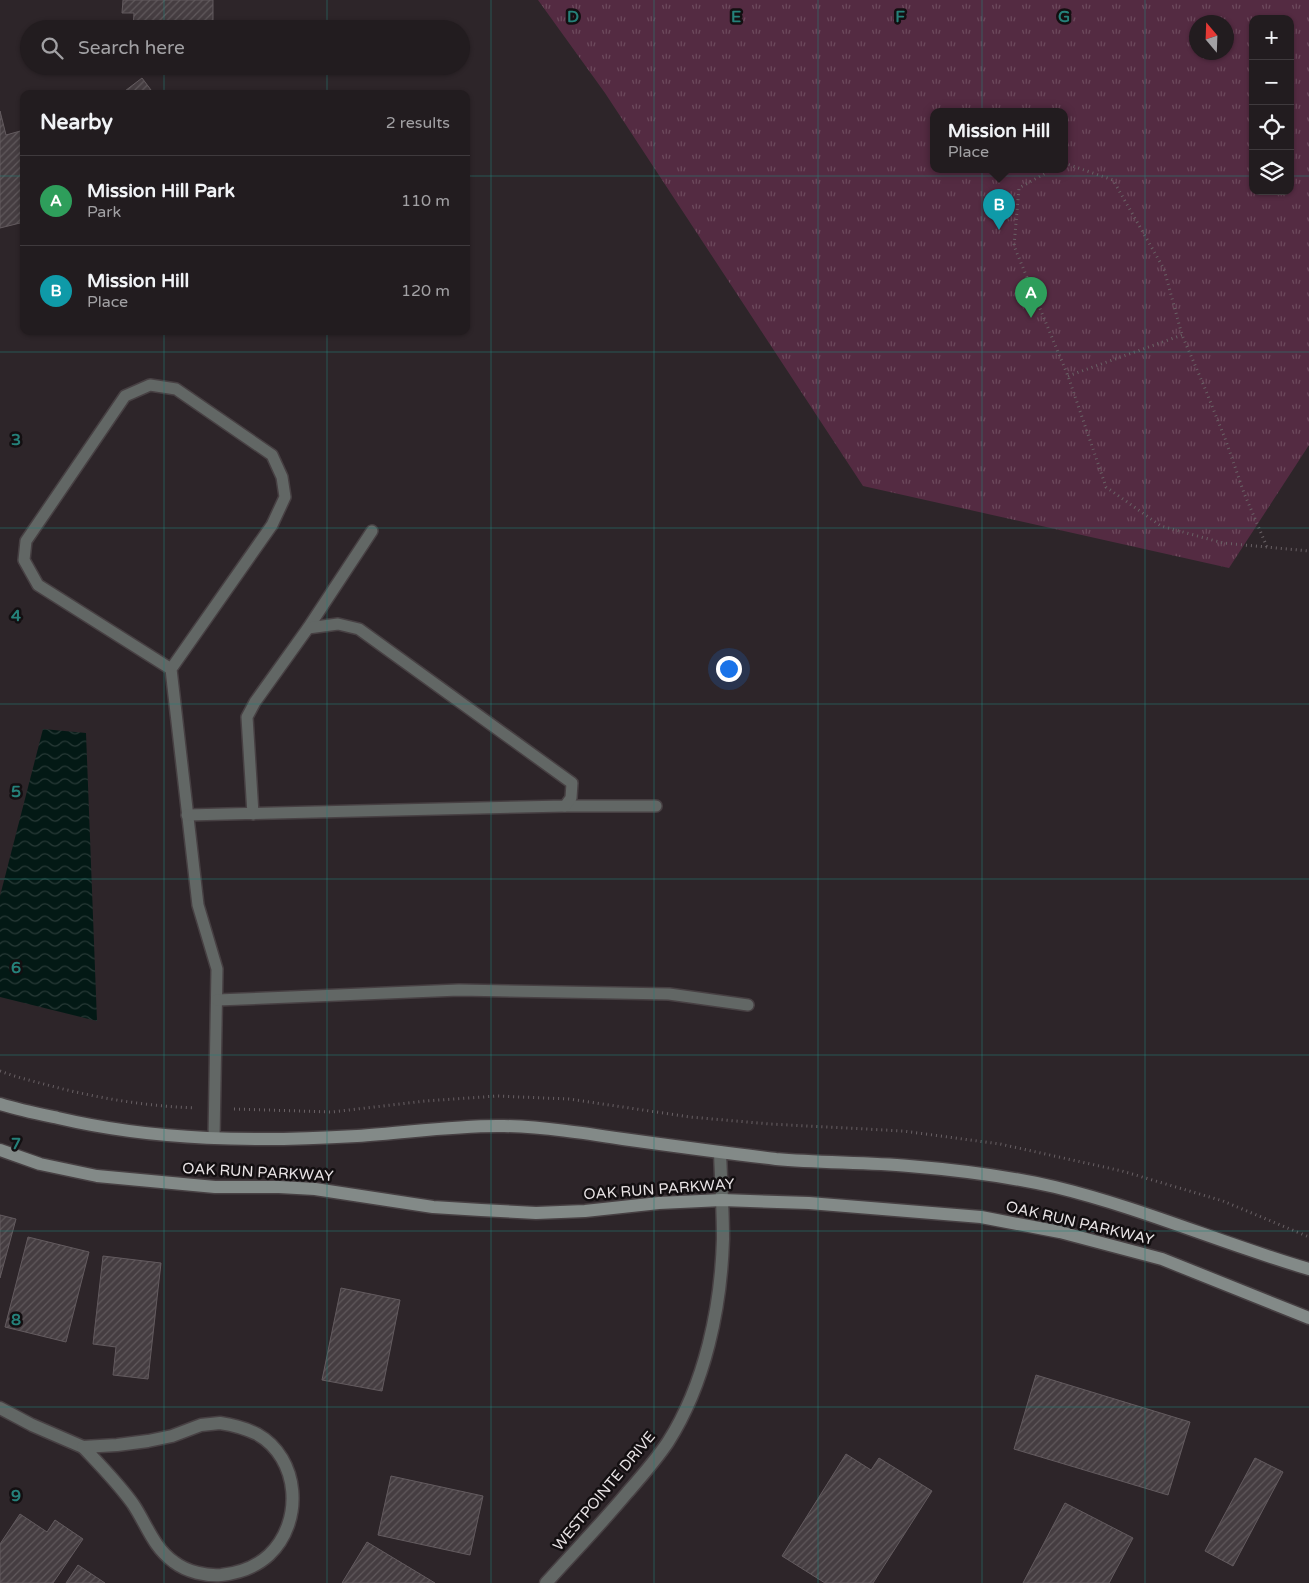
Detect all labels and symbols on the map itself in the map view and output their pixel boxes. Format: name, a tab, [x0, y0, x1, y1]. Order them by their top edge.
text: D	[567, 7, 579, 27]
text: E	[731, 7, 741, 27]
text: F	[895, 7, 905, 27]
text: G	[1058, 7, 1070, 27]
north arrow	[1189, 15, 1234, 60]
pin: B	[983, 189, 1015, 230]
pin: A	[1015, 277, 1047, 318]
text: 3	[11, 430, 21, 450]
text: 4	[11, 606, 21, 626]
your location	[716, 656, 742, 682]
text: 5	[11, 782, 21, 802]
text: 6	[11, 958, 21, 978]
text: 7	[11, 1134, 21, 1154]
street label: OAK RUN PARKWAY	[182, 1159, 335, 1185]
street label: OAK RUN PARKWAY	[583, 1175, 736, 1203]
street label: OAK RUN PARKWAY	[1004, 1197, 1156, 1249]
text: 8	[11, 1310, 21, 1330]
street label: WESTPOINTE DRIVE	[549, 1428, 659, 1554]
text: 9	[11, 1486, 21, 1506]

